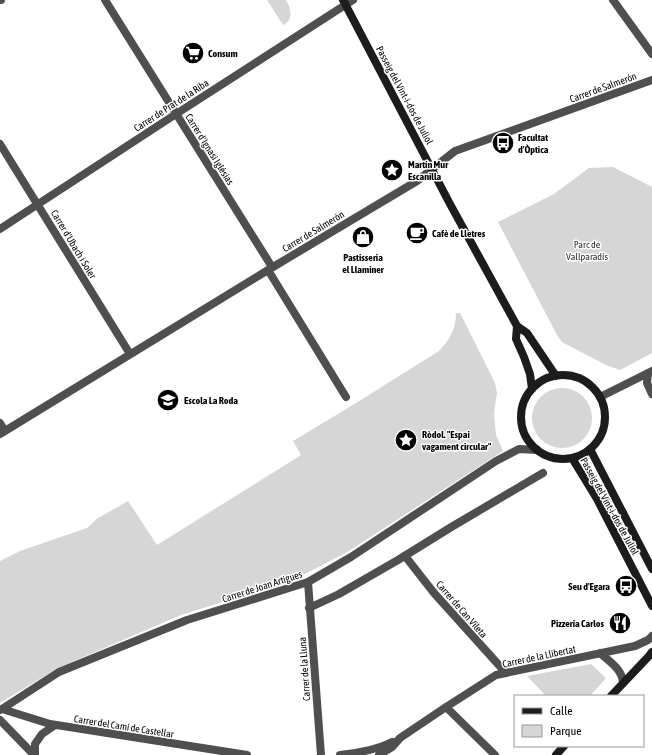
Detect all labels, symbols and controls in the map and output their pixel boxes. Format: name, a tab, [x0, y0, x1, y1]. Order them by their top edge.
supermarket icon: Consum	[180, 40, 206, 66]
street label: Passeig del Vint-i-dos de Juliol	[374, 44, 435, 147]
place label: Consum	[208, 48, 238, 59]
street label: Carrer de Salmerón	[568, 70, 638, 105]
street label: Carrer de Prat de la Riba	[132, 77, 211, 134]
street label: Carrer d'Ignasi Iglésias	[183, 112, 236, 187]
bus stop icon: Facultat d'Òptica	[490, 130, 516, 156]
place label: Facultat d'Òptica	[518, 132, 549, 155]
place icon: Martín Mur Escanilla	[379, 157, 405, 183]
place label: Martín Mur Escanilla	[408, 159, 449, 182]
street label: Carrer d'Ubach i Soler	[49, 208, 99, 281]
street label: Carrer de Salmerón	[280, 209, 346, 254]
cafe icon: Cafè de Lletres	[404, 220, 430, 246]
shop icon: Pastisseria el Llaminer	[350, 224, 376, 250]
place label: Cafè de Lletres	[432, 228, 486, 239]
park label: Parc de Vallparadís	[566, 239, 608, 262]
place label: Pastisseria el Llaminer	[342, 252, 385, 275]
school or university icon: Escola La Roda	[155, 387, 181, 413]
place label: Escola La Roda	[184, 395, 238, 406]
place icon: Ròdol. "Espai vagament circular"	[393, 427, 419, 453]
place label: Ròdol. "Espai vagament circular"	[422, 429, 492, 452]
street label: Passeig del Vint-i-dos de Juliol	[578, 456, 641, 557]
street label: Carrer de Joan Artigues	[221, 568, 304, 605]
bus stop icon: Seu d'Egara	[613, 573, 639, 599]
street label: Carrer de Can Vileta	[434, 579, 490, 640]
place label: Seu d'Egara	[568, 581, 610, 592]
restaurant icon: Pizzeria Carlos	[607, 610, 633, 636]
place label: Pizzeria Carlos	[551, 618, 604, 629]
street label: Carrer de la Lluna	[297, 636, 312, 701]
street label: Carrer de la Llibertat	[501, 643, 577, 670]
legend	[514, 695, 644, 747]
text: Calle	[550, 704, 573, 718]
street label: Carrer del Camí de Castellar	[73, 713, 176, 740]
text: Parque	[550, 724, 582, 738]

